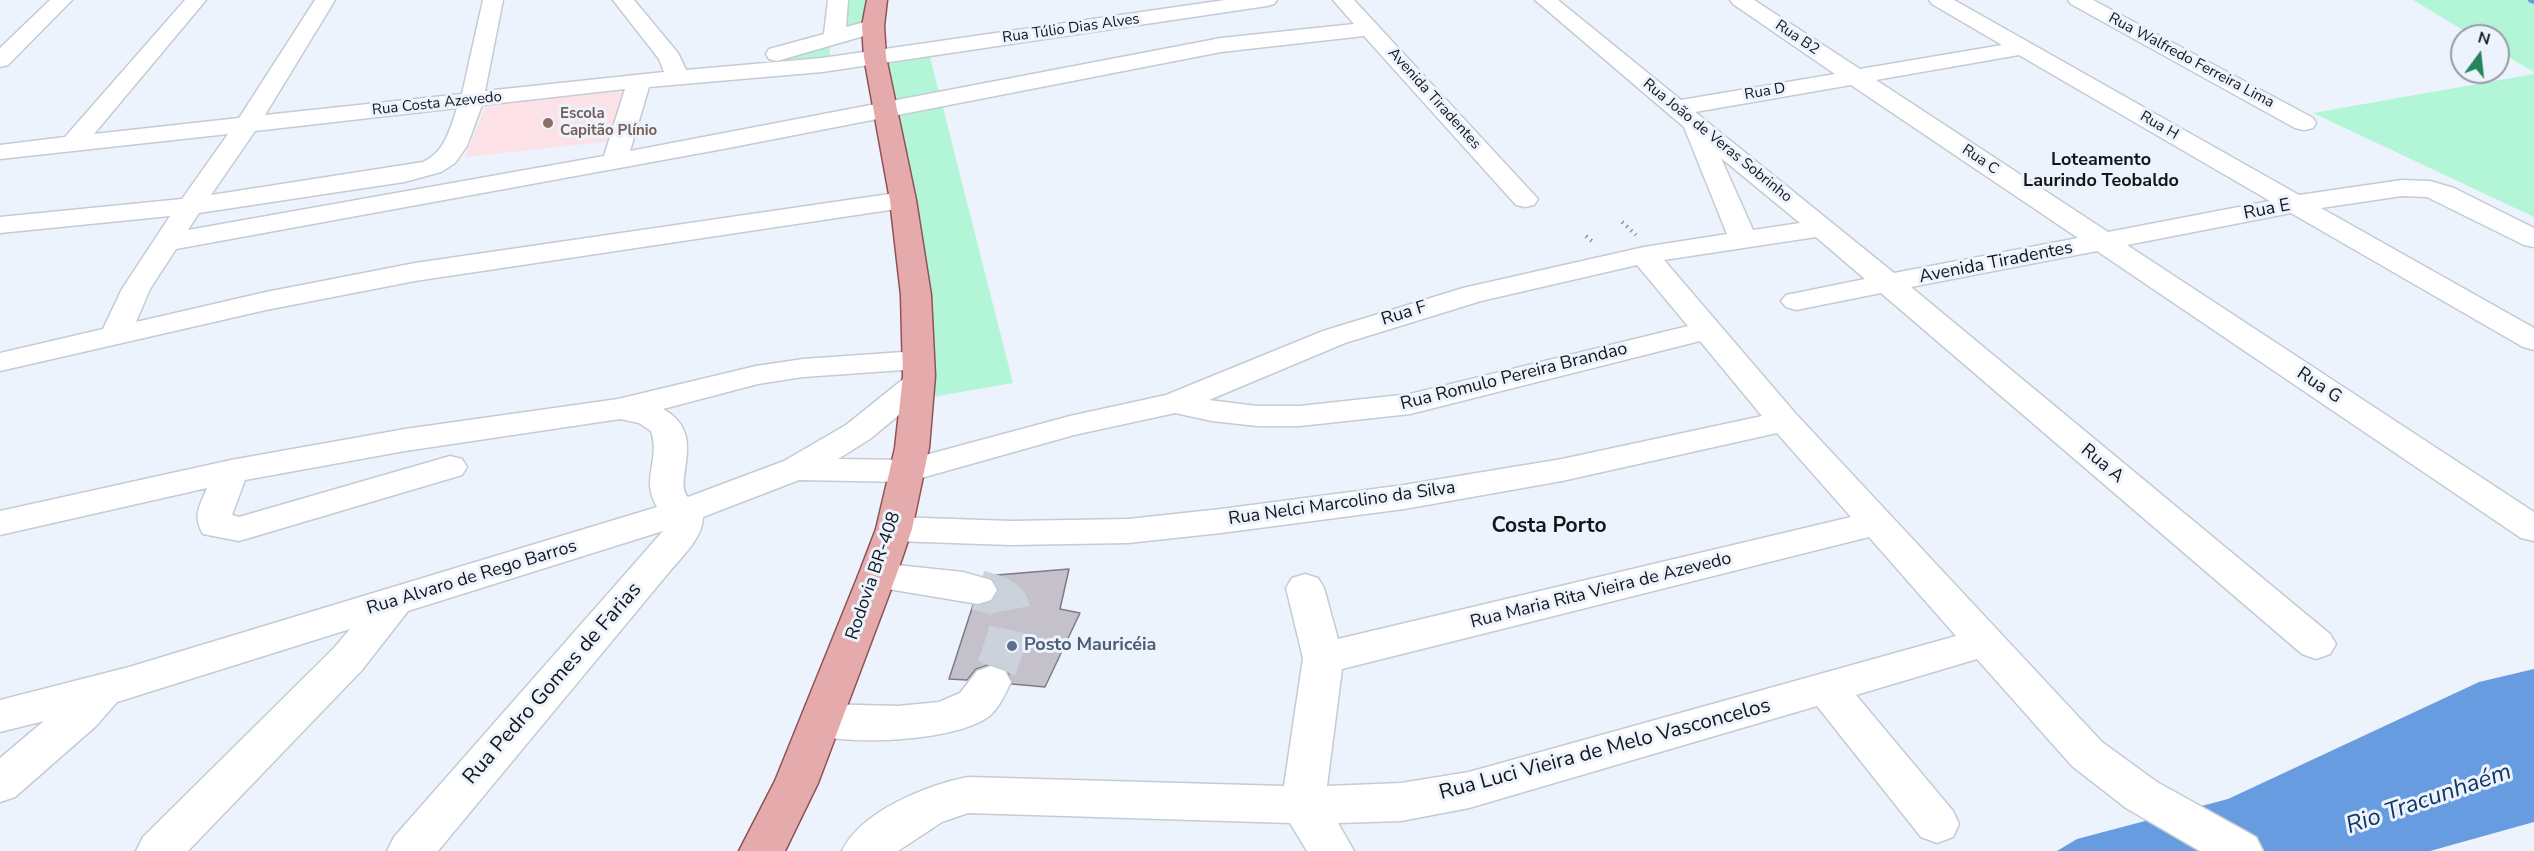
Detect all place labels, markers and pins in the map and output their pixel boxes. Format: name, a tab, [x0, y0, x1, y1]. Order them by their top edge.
place label: Escola Capitão Plínio	[560, 105, 657, 140]
marker: Escola Capitão Plínio	[541, 116, 555, 130]
place label: Posto Mauricéia	[1024, 635, 1156, 657]
marker: Posto Mauricéia	[1005, 639, 1019, 653]

